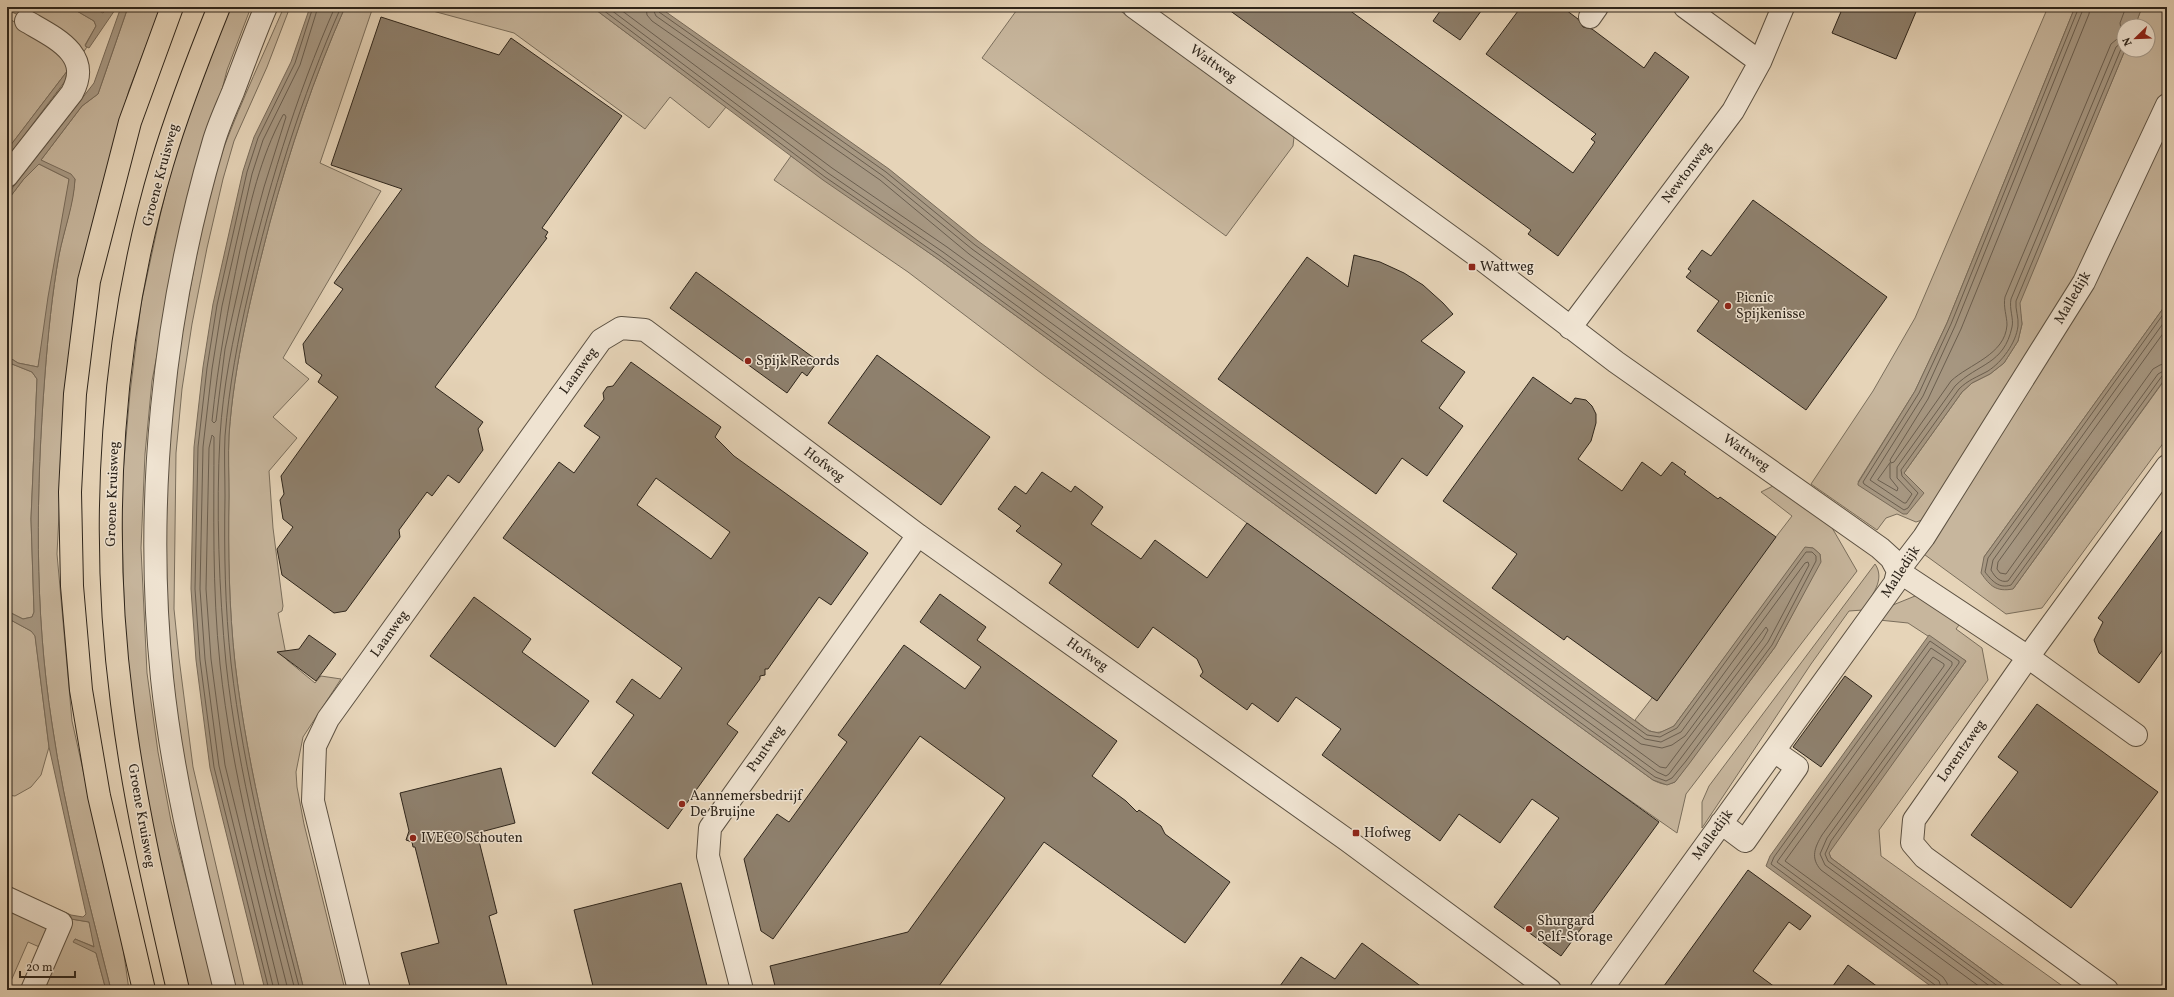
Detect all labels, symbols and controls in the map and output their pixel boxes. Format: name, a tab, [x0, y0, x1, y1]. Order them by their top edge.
north arrow	[2116, 18, 2156, 58]
text: N	[2120, 35, 2137, 48]
street label: Wattweg	[1186, 40, 1240, 88]
street label: Groene Kruisweg	[138, 122, 184, 228]
street label: Newtonweg	[1658, 138, 1716, 208]
place label: Wattweg	[1480, 258, 1534, 277]
marker: Wattweg	[1467, 262, 1477, 272]
street label: Malledijk	[2050, 268, 2096, 328]
place label: Picnic Spijkenisse	[1736, 289, 1805, 324]
marker: Picnic Spijkenisse	[1723, 301, 1733, 311]
street label: Laanweg	[555, 344, 603, 398]
place label: Spijk Records	[756, 352, 840, 371]
marker: Spijk Records	[743, 356, 753, 366]
street label: Wattweg	[1718, 430, 1774, 476]
street label: Groene Kruisweg	[102, 441, 124, 547]
street label: Hofweg	[799, 443, 849, 487]
street label: Malledijk	[1877, 542, 1925, 602]
street label: Laanweg	[366, 607, 414, 661]
street label: Hofweg	[1062, 634, 1112, 676]
street label: Lorentzweg	[1933, 716, 1991, 786]
street label: Puntweg	[743, 722, 789, 776]
street label: Groene Kruisweg	[122, 762, 160, 870]
place label: Aannemersbedrijf De Bruijne	[690, 787, 803, 822]
marker: Aannemersbedrijf De Bruijne	[677, 799, 687, 809]
street label: Malledijk	[1688, 805, 1738, 864]
place label: Hofweg	[1364, 824, 1411, 843]
marker: Hofweg	[1351, 828, 1361, 838]
place label: IVECO Schouten	[421, 829, 523, 848]
marker: IVECO Schouten	[408, 833, 418, 843]
place label: Shurgard Self-Storage	[1537, 912, 1613, 947]
marker: Shurgard Self-Storage	[1524, 924, 1534, 934]
scale bar	[20, 953, 75, 979]
text: 20 m	[26, 960, 53, 976]

